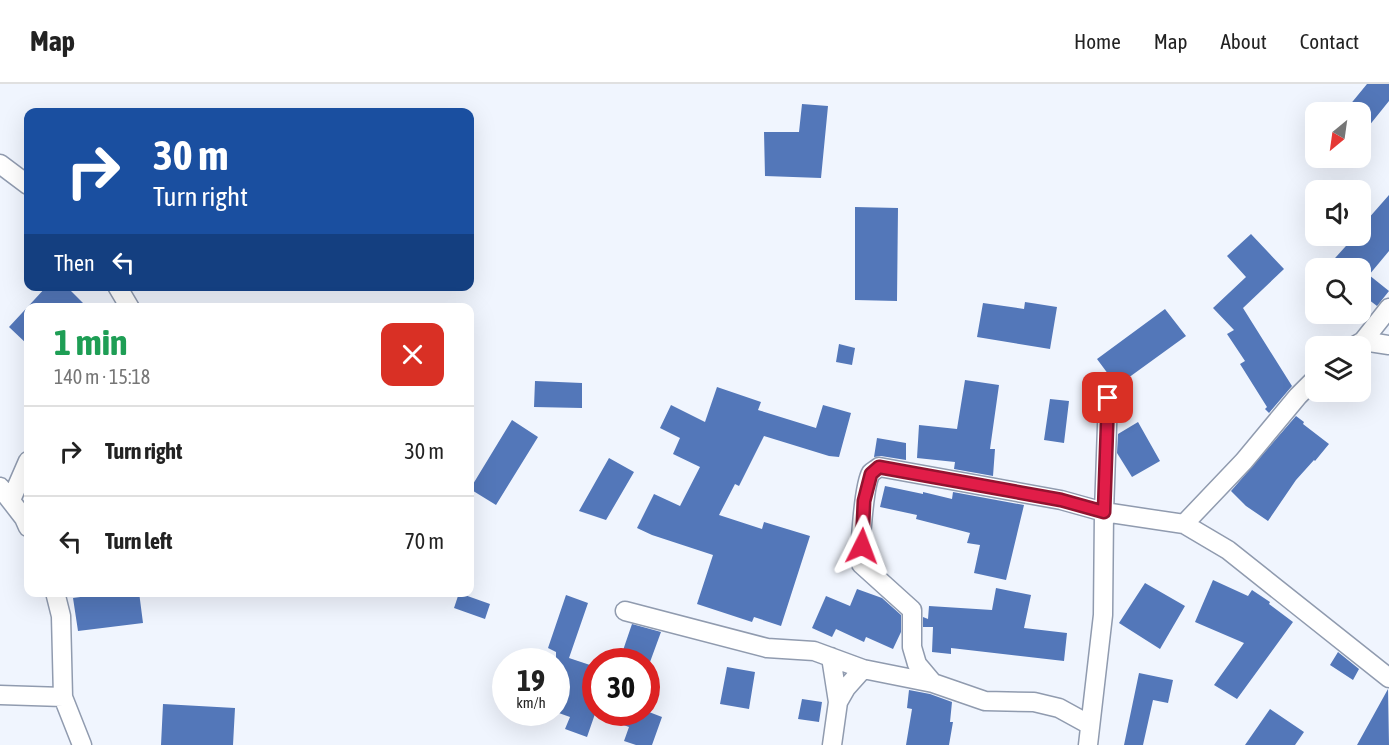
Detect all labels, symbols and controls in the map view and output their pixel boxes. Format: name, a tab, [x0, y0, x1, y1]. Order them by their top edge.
text: Map	[30, 25, 75, 57]
text: Home	[1074, 29, 1121, 53]
text: Map	[1154, 29, 1188, 53]
text: About	[1221, 29, 1267, 53]
text: Contact	[1300, 29, 1359, 53]
north arrow	[1305, 102, 1371, 168]
map controls	[1305, 102, 1371, 402]
text: 30 m	[153, 131, 228, 179]
icon: right	[54, 132, 132, 210]
button: sound	[1305, 180, 1371, 246]
text: Turn right	[153, 181, 248, 212]
icon: left	[107, 246, 140, 279]
text: Then	[54, 250, 95, 276]
button: search	[1305, 258, 1371, 324]
text: 1 min	[54, 321, 128, 363]
button: close	[381, 323, 444, 386]
button: layers	[1305, 336, 1371, 402]
text: 140 m · 15:18	[54, 365, 150, 388]
pin	[1082, 372, 1133, 423]
icon: arrive	[1091, 381, 1124, 414]
icon: right	[54, 435, 87, 468]
text: Turn right	[105, 438, 182, 464]
text: 30 m	[404, 438, 444, 464]
position arrow	[830, 514, 894, 578]
icon: left	[54, 525, 87, 558]
text: Turn left	[105, 528, 172, 554]
text: 70 m	[404, 528, 444, 554]
speed limit sign: 30	[582, 648, 660, 726]
text: 19	[517, 663, 545, 697]
text: km/h	[516, 694, 546, 711]

